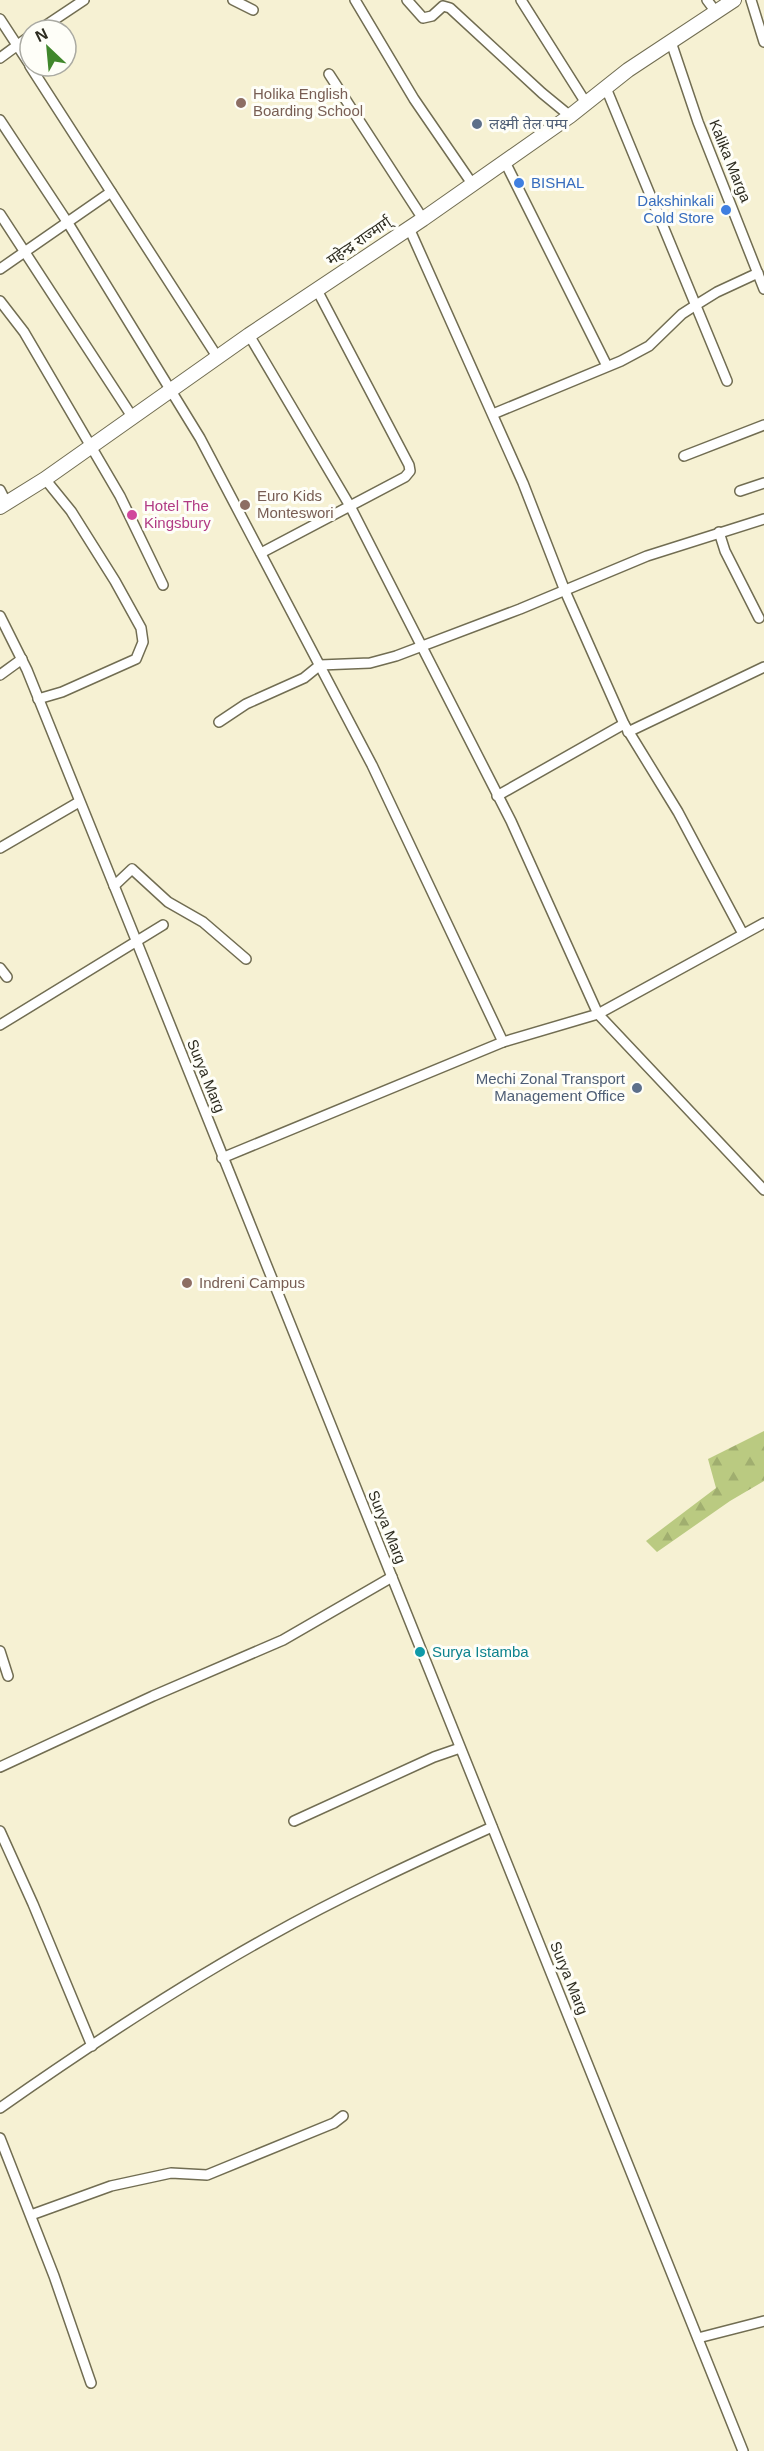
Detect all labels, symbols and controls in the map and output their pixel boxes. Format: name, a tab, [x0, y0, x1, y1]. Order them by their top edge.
north arrow	[18, 18, 78, 78]
text: N	[33, 25, 51, 45]
place label: Holika English Boarding School	[253, 85, 363, 119]
marker: Holika English Boarding School	[234, 96, 248, 110]
place label: लक्ष्मी तेल पम्प	[489, 115, 568, 132]
marker: लक्ष्मी तेल पम्प	[470, 117, 484, 131]
street label: Kalika Marga	[706, 117, 755, 205]
place label: BISHAL	[531, 174, 584, 191]
marker: BISHAL	[512, 176, 526, 190]
place label: Dakshinkali Cold Store	[637, 192, 714, 226]
marker: Dakshinkali Cold Store	[719, 203, 733, 217]
street label: महेन्द्र राज्मार्ग्	[323, 212, 397, 270]
place label: Euro Kids Monteswori	[257, 487, 334, 521]
place label: Hotel The Kingsbury	[144, 497, 211, 531]
marker: Euro Kids Monteswori	[238, 498, 252, 512]
marker: Hotel The Kingsbury	[125, 508, 139, 522]
street label: Surya Marg	[184, 1037, 229, 1115]
place label: Mechi Zonal Transport Management Office	[476, 1070, 626, 1104]
marker: Mechi Zonal Transport Management Office	[630, 1081, 644, 1095]
place label: Indreni Campus	[199, 1274, 305, 1291]
marker: Indreni Campus	[180, 1276, 194, 1290]
street label: Surya Marg	[365, 1488, 410, 1566]
place label: Surya Istamba	[432, 1643, 529, 1660]
marker: Surya Istamba	[413, 1645, 427, 1659]
street label: Surya Marg	[547, 1939, 592, 2017]

